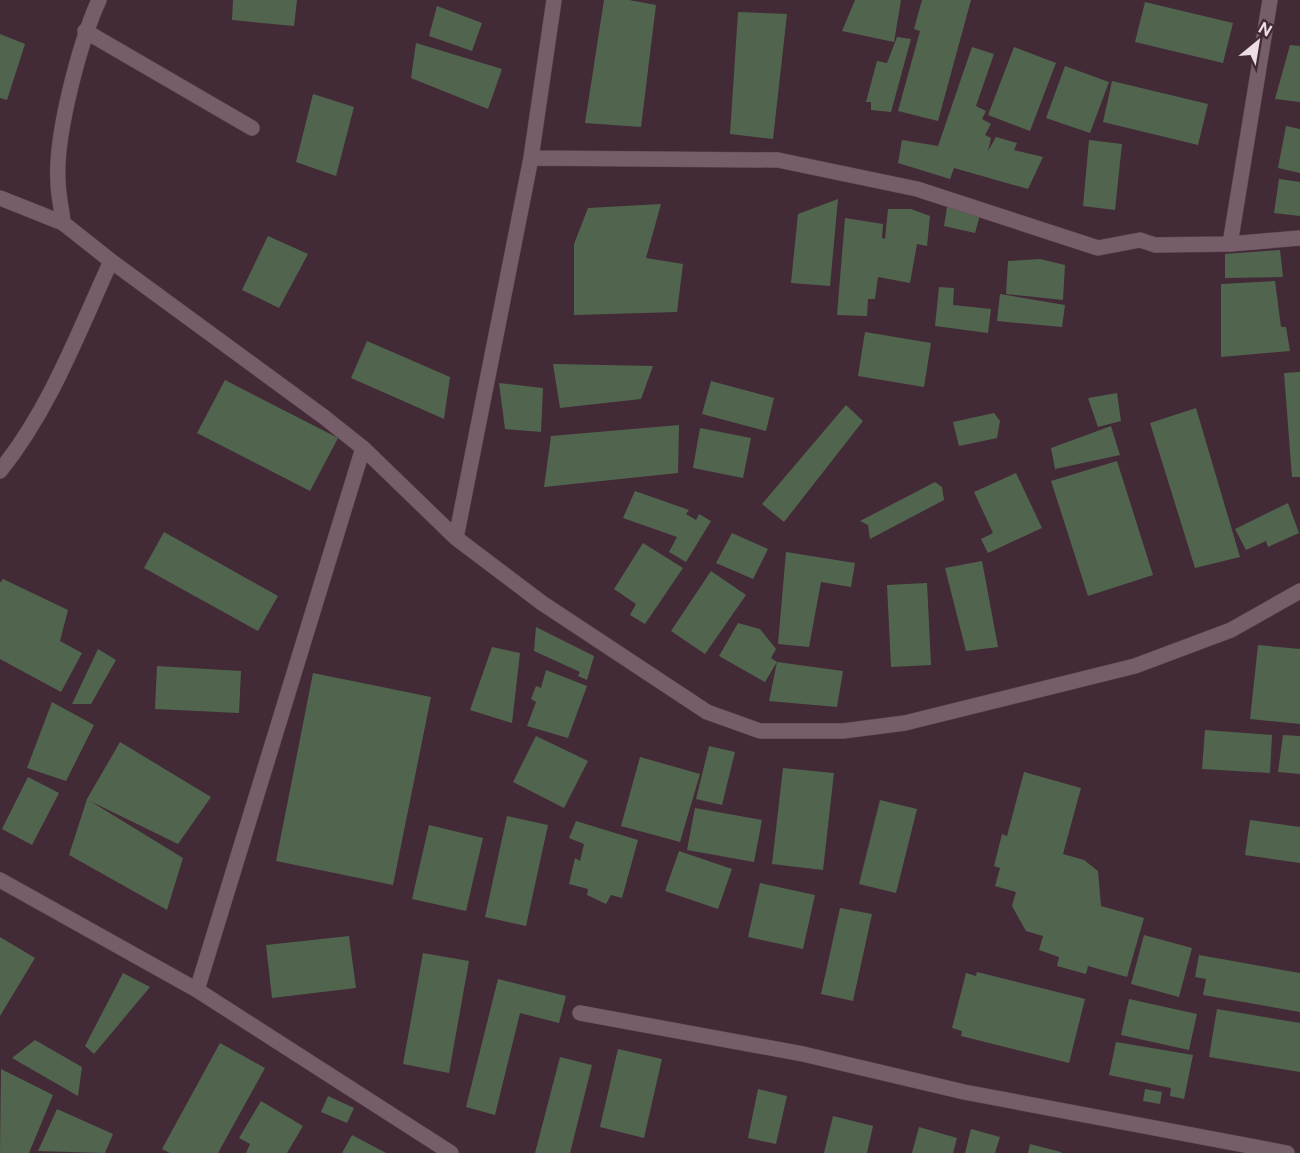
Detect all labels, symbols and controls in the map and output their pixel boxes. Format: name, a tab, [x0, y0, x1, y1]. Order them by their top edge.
north arrow	[1228, 12, 1288, 72]
text: N	[1255, 18, 1275, 41]

